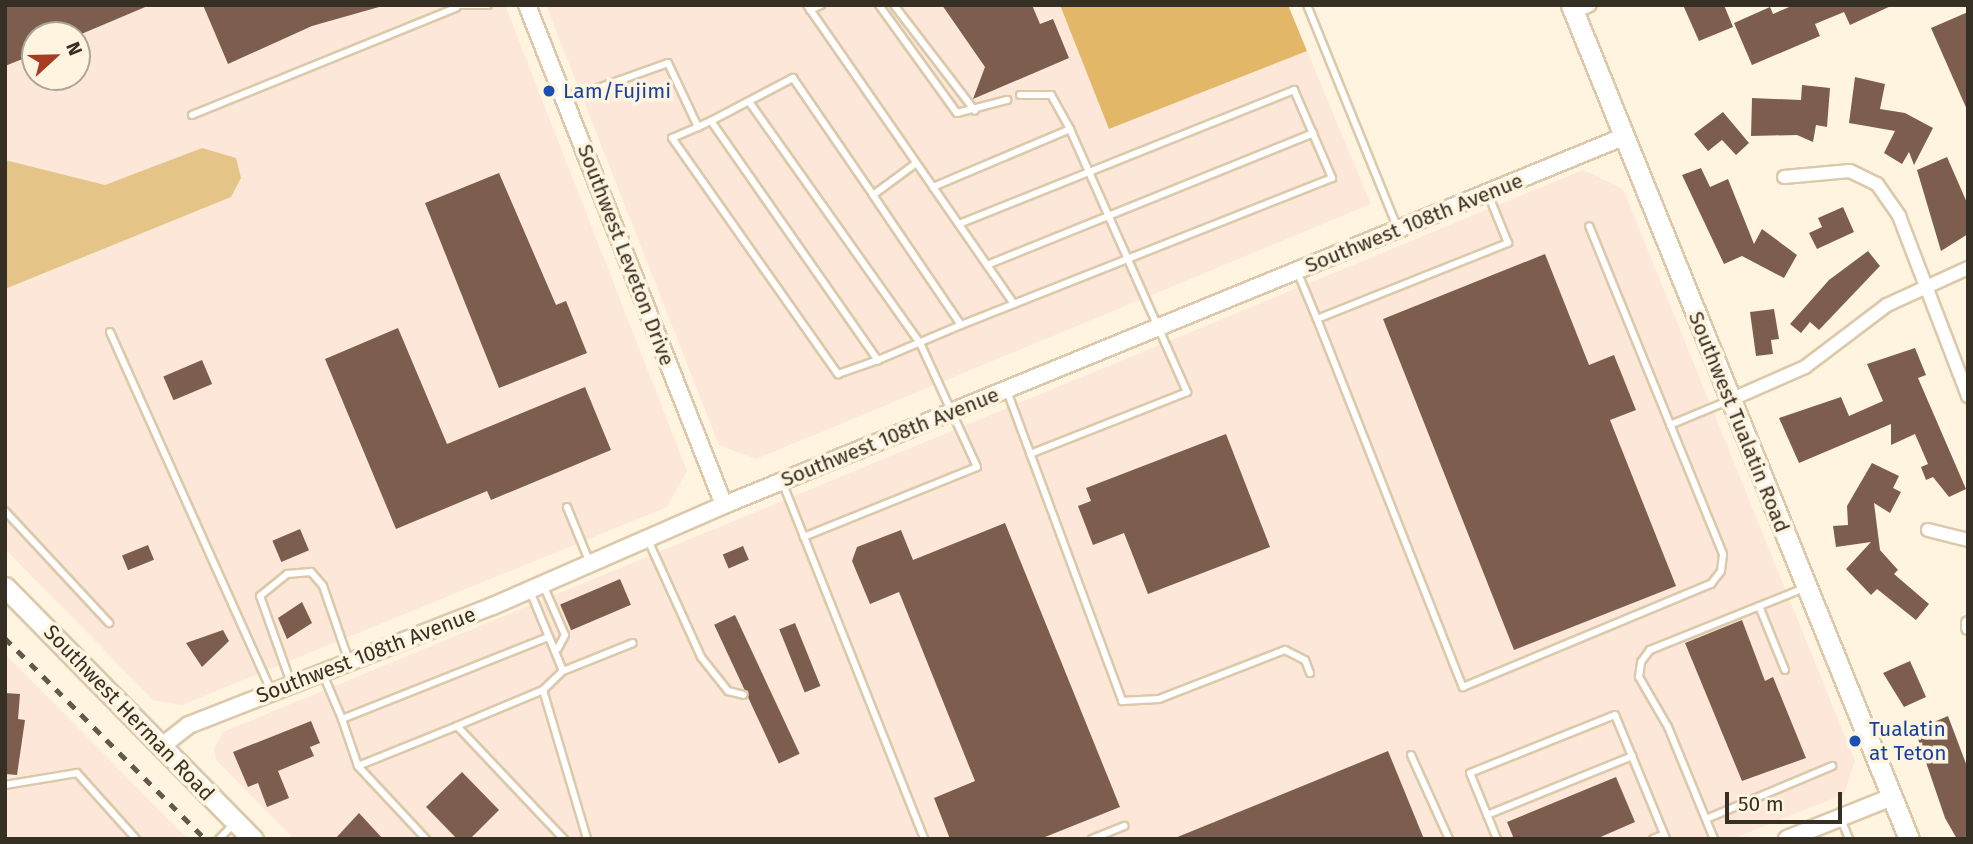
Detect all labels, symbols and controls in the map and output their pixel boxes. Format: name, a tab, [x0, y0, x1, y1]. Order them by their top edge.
north arrow	[21, 21, 91, 91]
text: N	[61, 39, 87, 59]
place label: Lam/Fujimi	[563, 78, 671, 104]
marker: Lam/Fujimi	[541, 83, 557, 99]
street label: Southwest Leveton Drive	[572, 141, 680, 369]
street label: Southwest 108th Avenue	[1301, 168, 1527, 278]
street label: Southwest Tualatin Road	[1683, 308, 1795, 536]
street label: Southwest 108th Avenue	[777, 382, 1003, 492]
street label: Southwest 108th Avenue	[253, 602, 479, 708]
street label: Southwest Herman Road	[38, 620, 220, 806]
place label: Tualatin at Teton	[1869, 716, 1947, 766]
marker: Tualatin at Teton	[1847, 733, 1863, 749]
scale bar	[1728, 778, 1845, 822]
text: 50 m	[1738, 791, 1784, 817]

